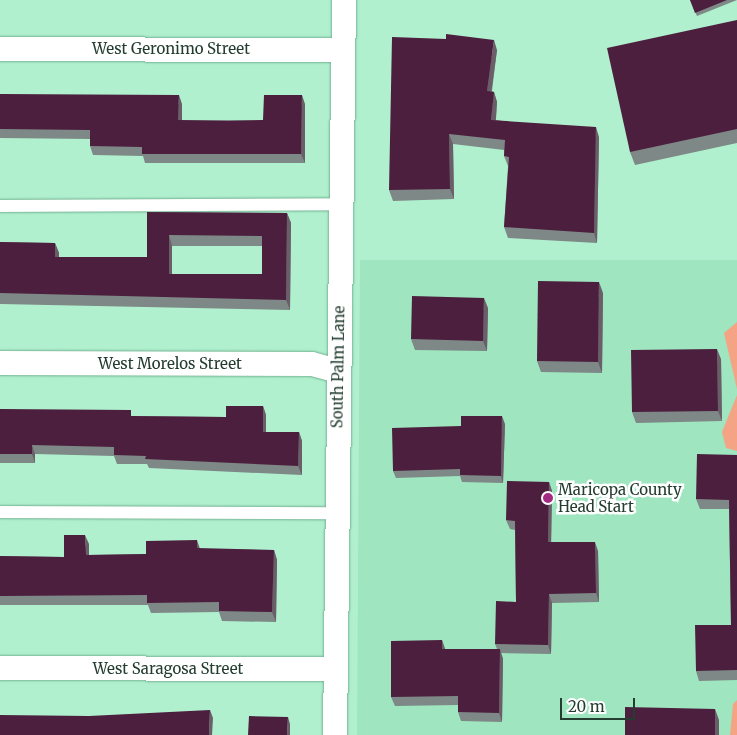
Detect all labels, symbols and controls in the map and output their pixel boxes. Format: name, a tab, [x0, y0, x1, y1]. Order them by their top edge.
street label: West Geronimo Street	[92, 40, 250, 58]
street label: South Palm Lane	[328, 306, 348, 428]
street label: West Morelos Street	[98, 355, 242, 373]
place label: Maricopa County Head Start	[558, 480, 682, 515]
marker: Maricopa County Head Start	[542, 492, 554, 504]
street label: West Saragosa Street	[93, 660, 243, 678]
scale bar	[562, 688, 637, 720]
text: 20 m	[568, 697, 605, 716]

